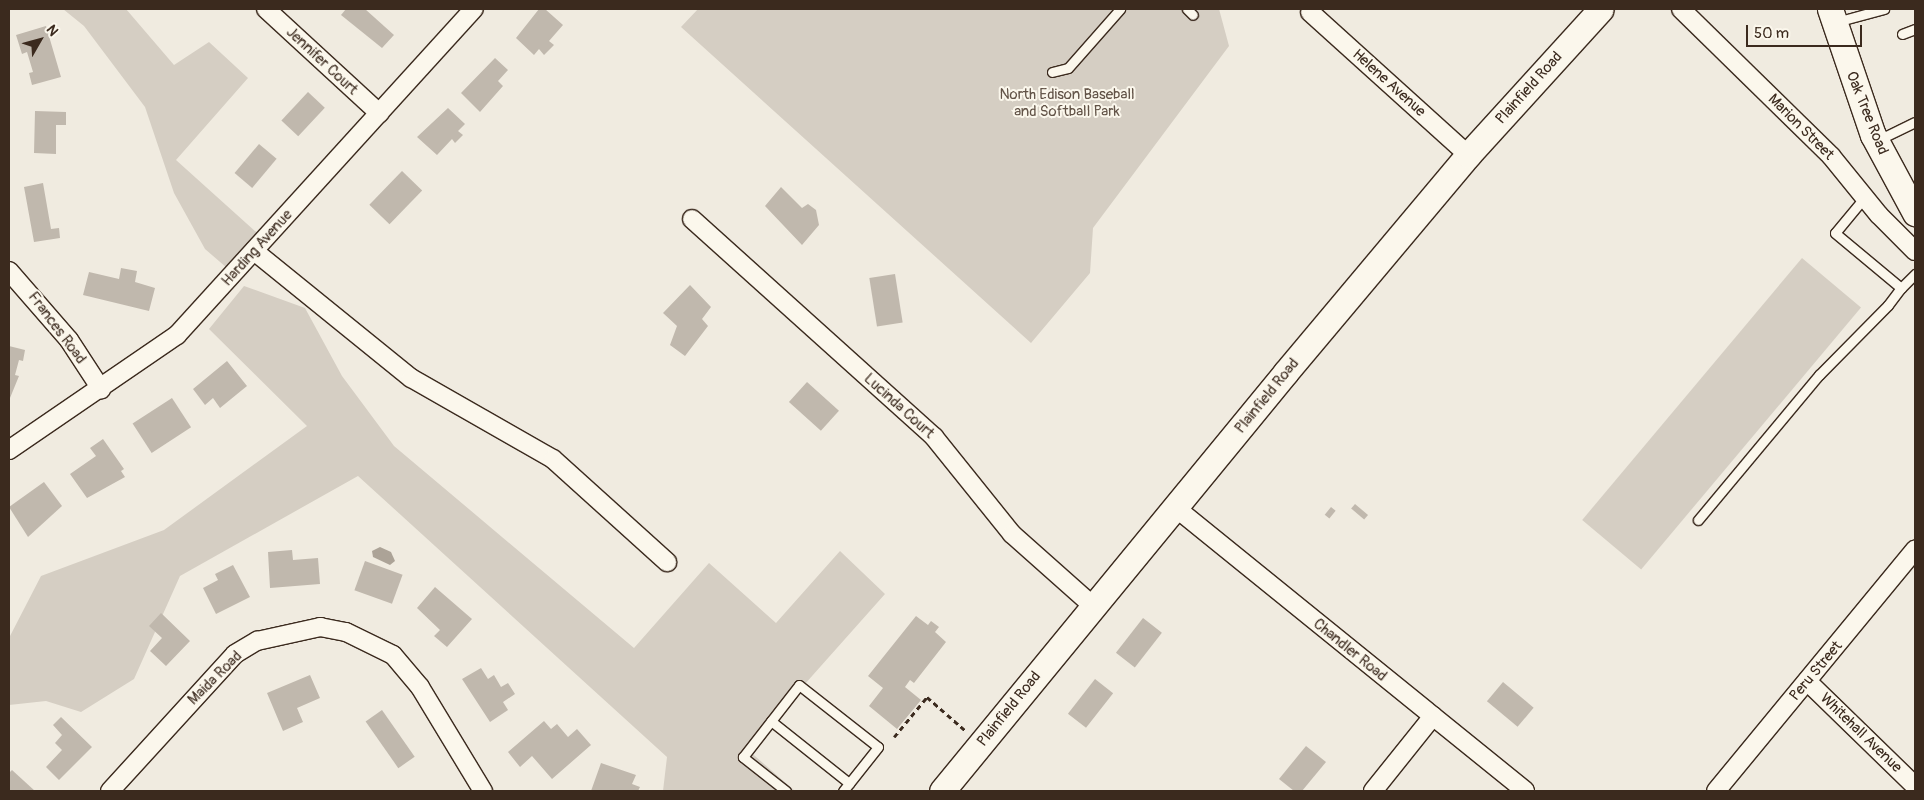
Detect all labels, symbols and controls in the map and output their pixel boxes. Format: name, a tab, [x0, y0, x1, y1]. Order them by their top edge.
north arrow	[15, 15, 65, 65]
scale bar	[1749, 15, 1865, 47]
text: N	[43, 21, 62, 39]
street label: Jennifer Court	[282, 23, 362, 99]
text: 50 m	[1754, 24, 1789, 43]
street label: Helene Avenue	[1349, 45, 1429, 121]
street label: Plainfield Road	[1492, 48, 1566, 128]
street label: Oak Tree Road	[1842, 69, 1892, 157]
park label: North Edison Baseball and Softball Park	[999, 85, 1135, 120]
street label: Marion Street	[1764, 90, 1838, 164]
street label: Harding Avenue	[218, 206, 296, 290]
street label: Frances Road	[24, 288, 90, 368]
street label: Plainfield Road	[1231, 355, 1303, 437]
street label: Lucinda Court	[860, 370, 938, 442]
street label: Chandler Road	[1310, 615, 1390, 685]
street label: Peru Street	[1786, 637, 1846, 705]
street label: Maida Road	[184, 647, 246, 709]
street label: Plainfield Road	[973, 668, 1045, 750]
street label: Whitehall Avenue	[1816, 689, 1906, 777]

